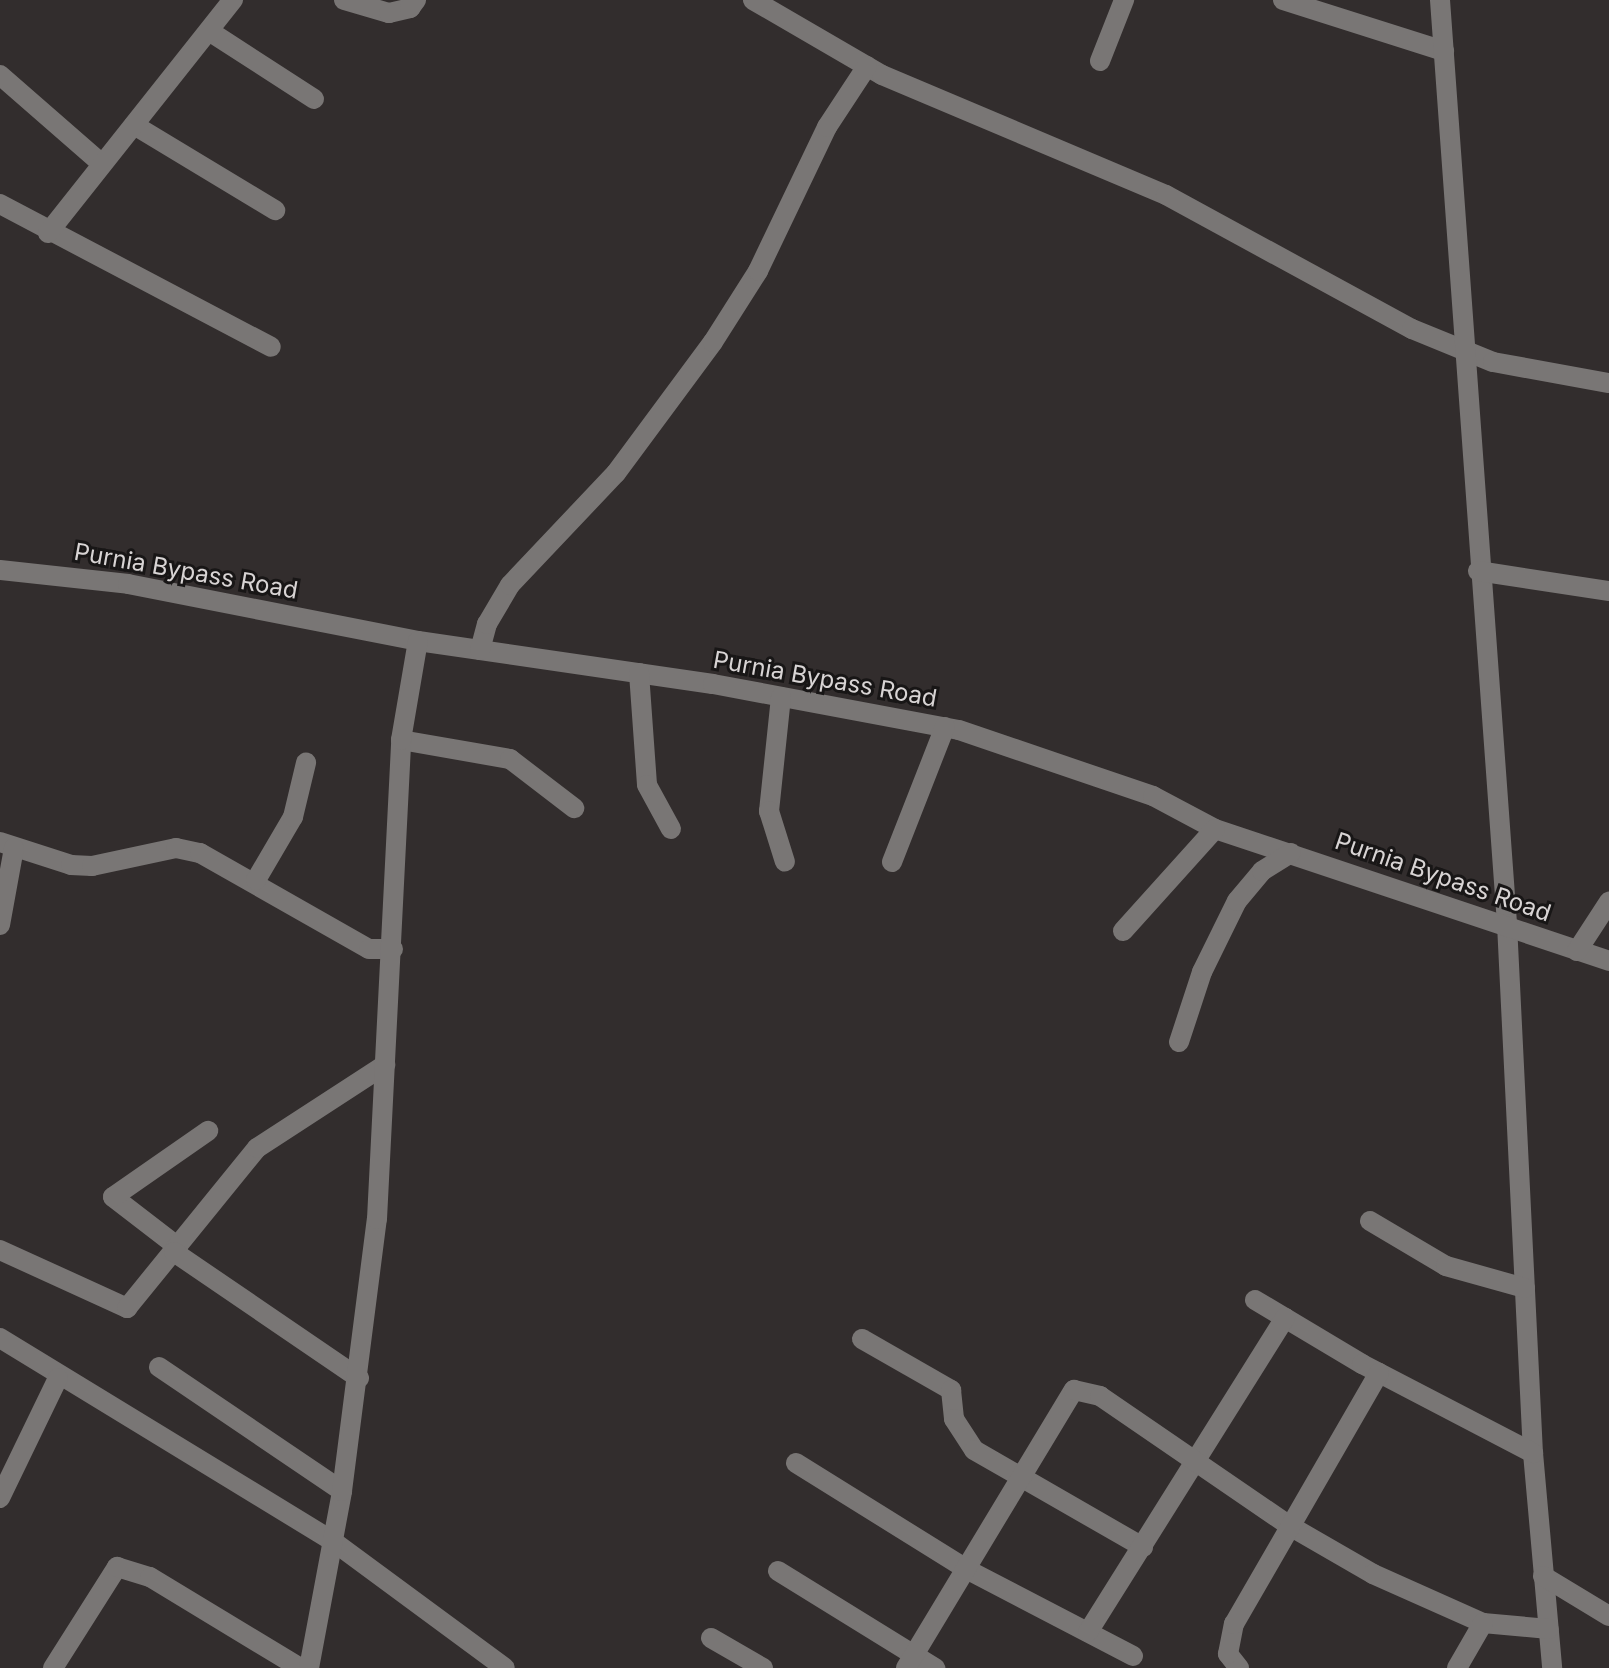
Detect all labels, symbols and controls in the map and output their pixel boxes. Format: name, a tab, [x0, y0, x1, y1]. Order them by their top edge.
street label: Purnia Bypass Road	[72, 537, 300, 605]
street label: Purnia Bypass Road	[711, 645, 939, 713]
street label: Purnia Bypass Road	[1331, 826, 1555, 928]

